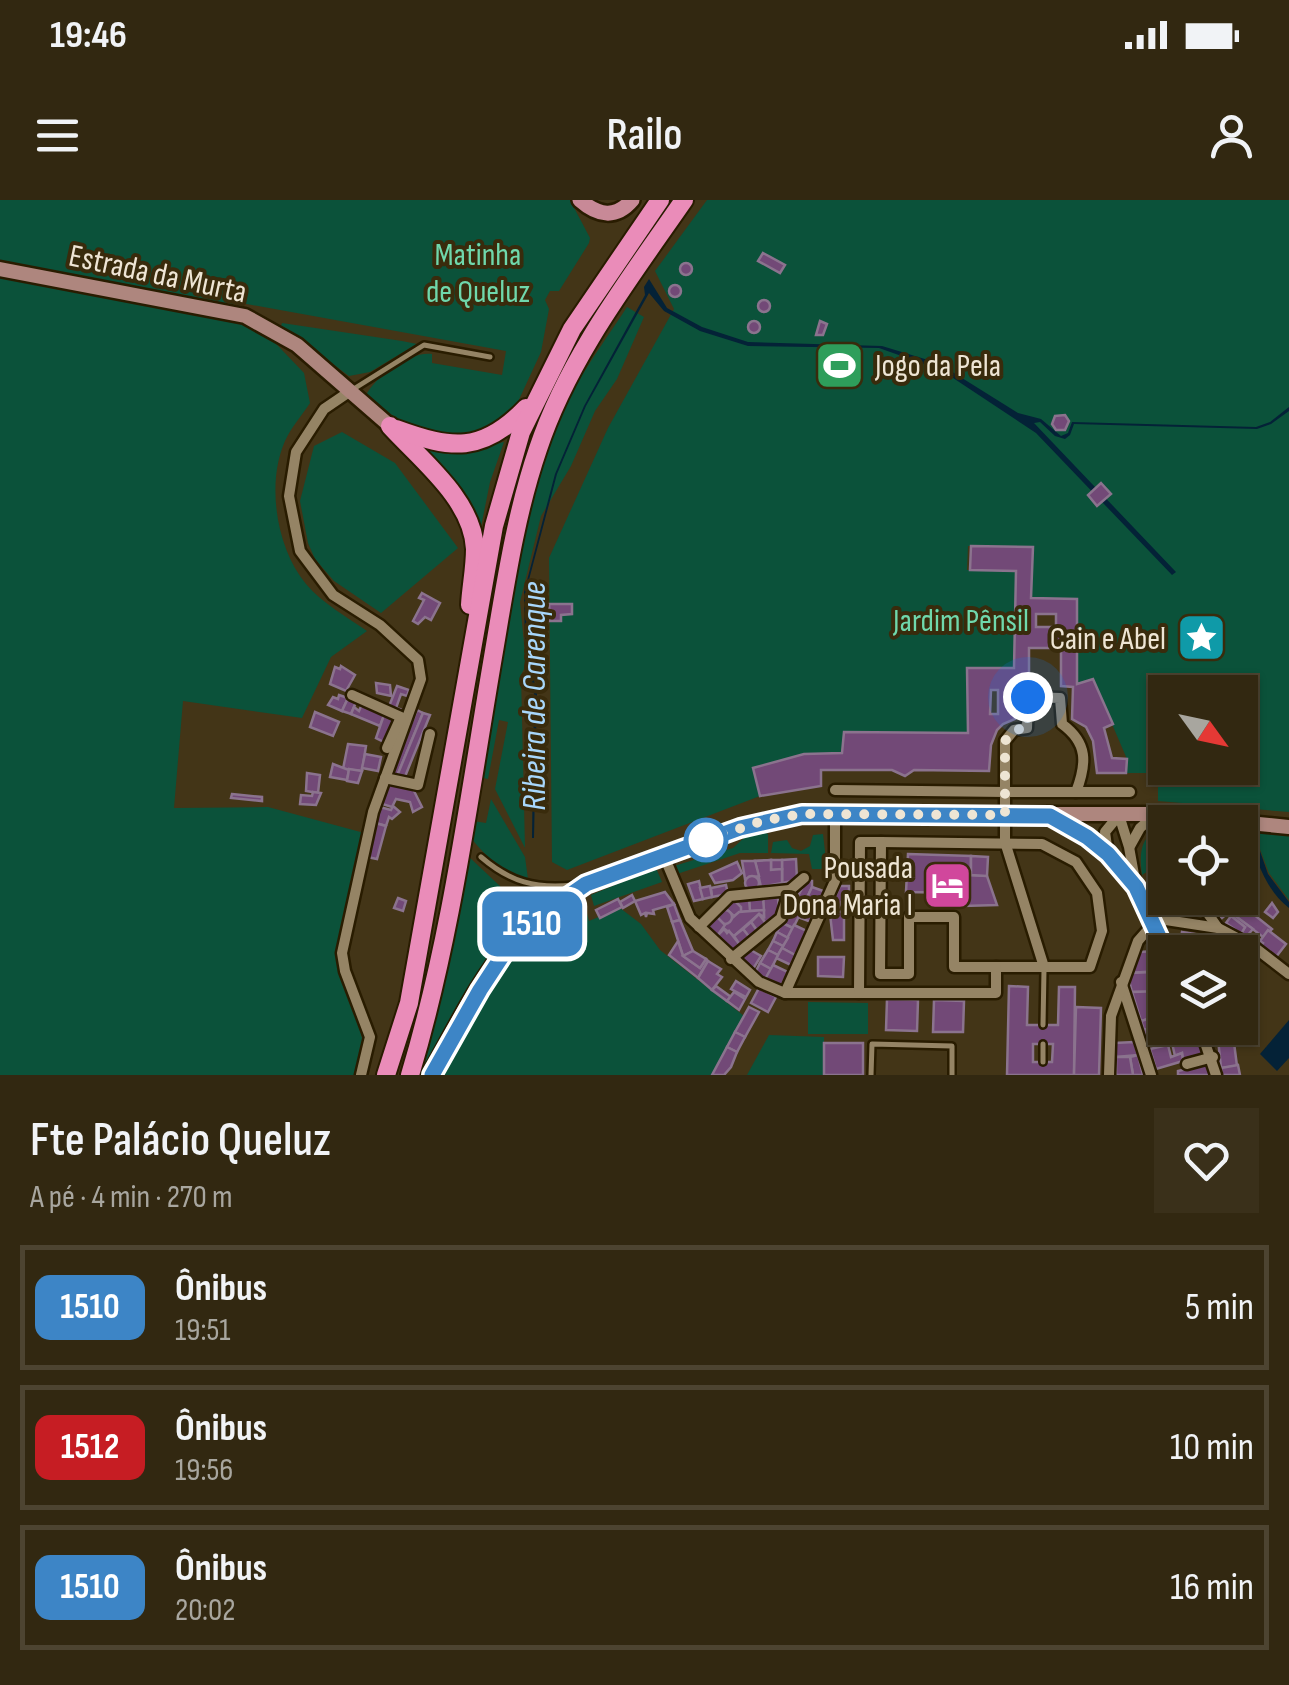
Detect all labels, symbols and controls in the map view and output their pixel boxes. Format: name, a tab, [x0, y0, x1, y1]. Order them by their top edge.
text: 19:46	[50, 13, 127, 58]
icon: menu	[30, 108, 85, 163]
text: Railo	[607, 108, 682, 163]
icon: person	[1204, 108, 1259, 163]
park label: Matinha de Queluz	[426, 236, 530, 312]
street label: Estrada da Murta	[65, 237, 250, 312]
sports icon: Jogo da Pela	[814, 339, 866, 391]
place label: Jogo da Pela	[874, 347, 1001, 386]
water label: Ribeira de Carenque	[513, 581, 556, 811]
park label: Jardim Pênsil	[892, 602, 1029, 641]
place icon: Cain e Abel	[1175, 612, 1227, 664]
place label: Cain e Abel	[1050, 620, 1166, 659]
your location	[1003, 672, 1053, 722]
north arrow	[1148, 675, 1258, 785]
map controls	[1148, 675, 1258, 1045]
button: locate	[1148, 805, 1258, 915]
unlabelled marker	[685, 819, 727, 861]
place label: Pousada Dona Maria I	[783, 849, 913, 925]
hotel icon: Pousada Dona Maria I	[922, 859, 974, 911]
line badge: 1510	[462, 892, 602, 956]
text: 1510	[502, 903, 562, 946]
button: layers	[1148, 935, 1258, 1045]
button: heart	[1154, 1108, 1259, 1213]
text: Fte Palácio Queluz	[30, 1112, 331, 1169]
text: A pé · 4 min · 270 m	[30, 1178, 232, 1217]
text: Ônibus	[175, 1266, 267, 1311]
text: 5 min	[1185, 1285, 1254, 1330]
text: 1510	[60, 1286, 120, 1329]
text: 19:51	[175, 1311, 230, 1350]
text: Ônibus	[175, 1406, 267, 1451]
text: 10 min	[1170, 1425, 1254, 1470]
text: 1512	[61, 1426, 119, 1469]
text: 19:56	[175, 1451, 233, 1490]
text: Ônibus	[175, 1546, 267, 1591]
text: 16 min	[1170, 1565, 1254, 1610]
text: 1510	[60, 1566, 120, 1609]
text: 20:02	[175, 1591, 236, 1630]

